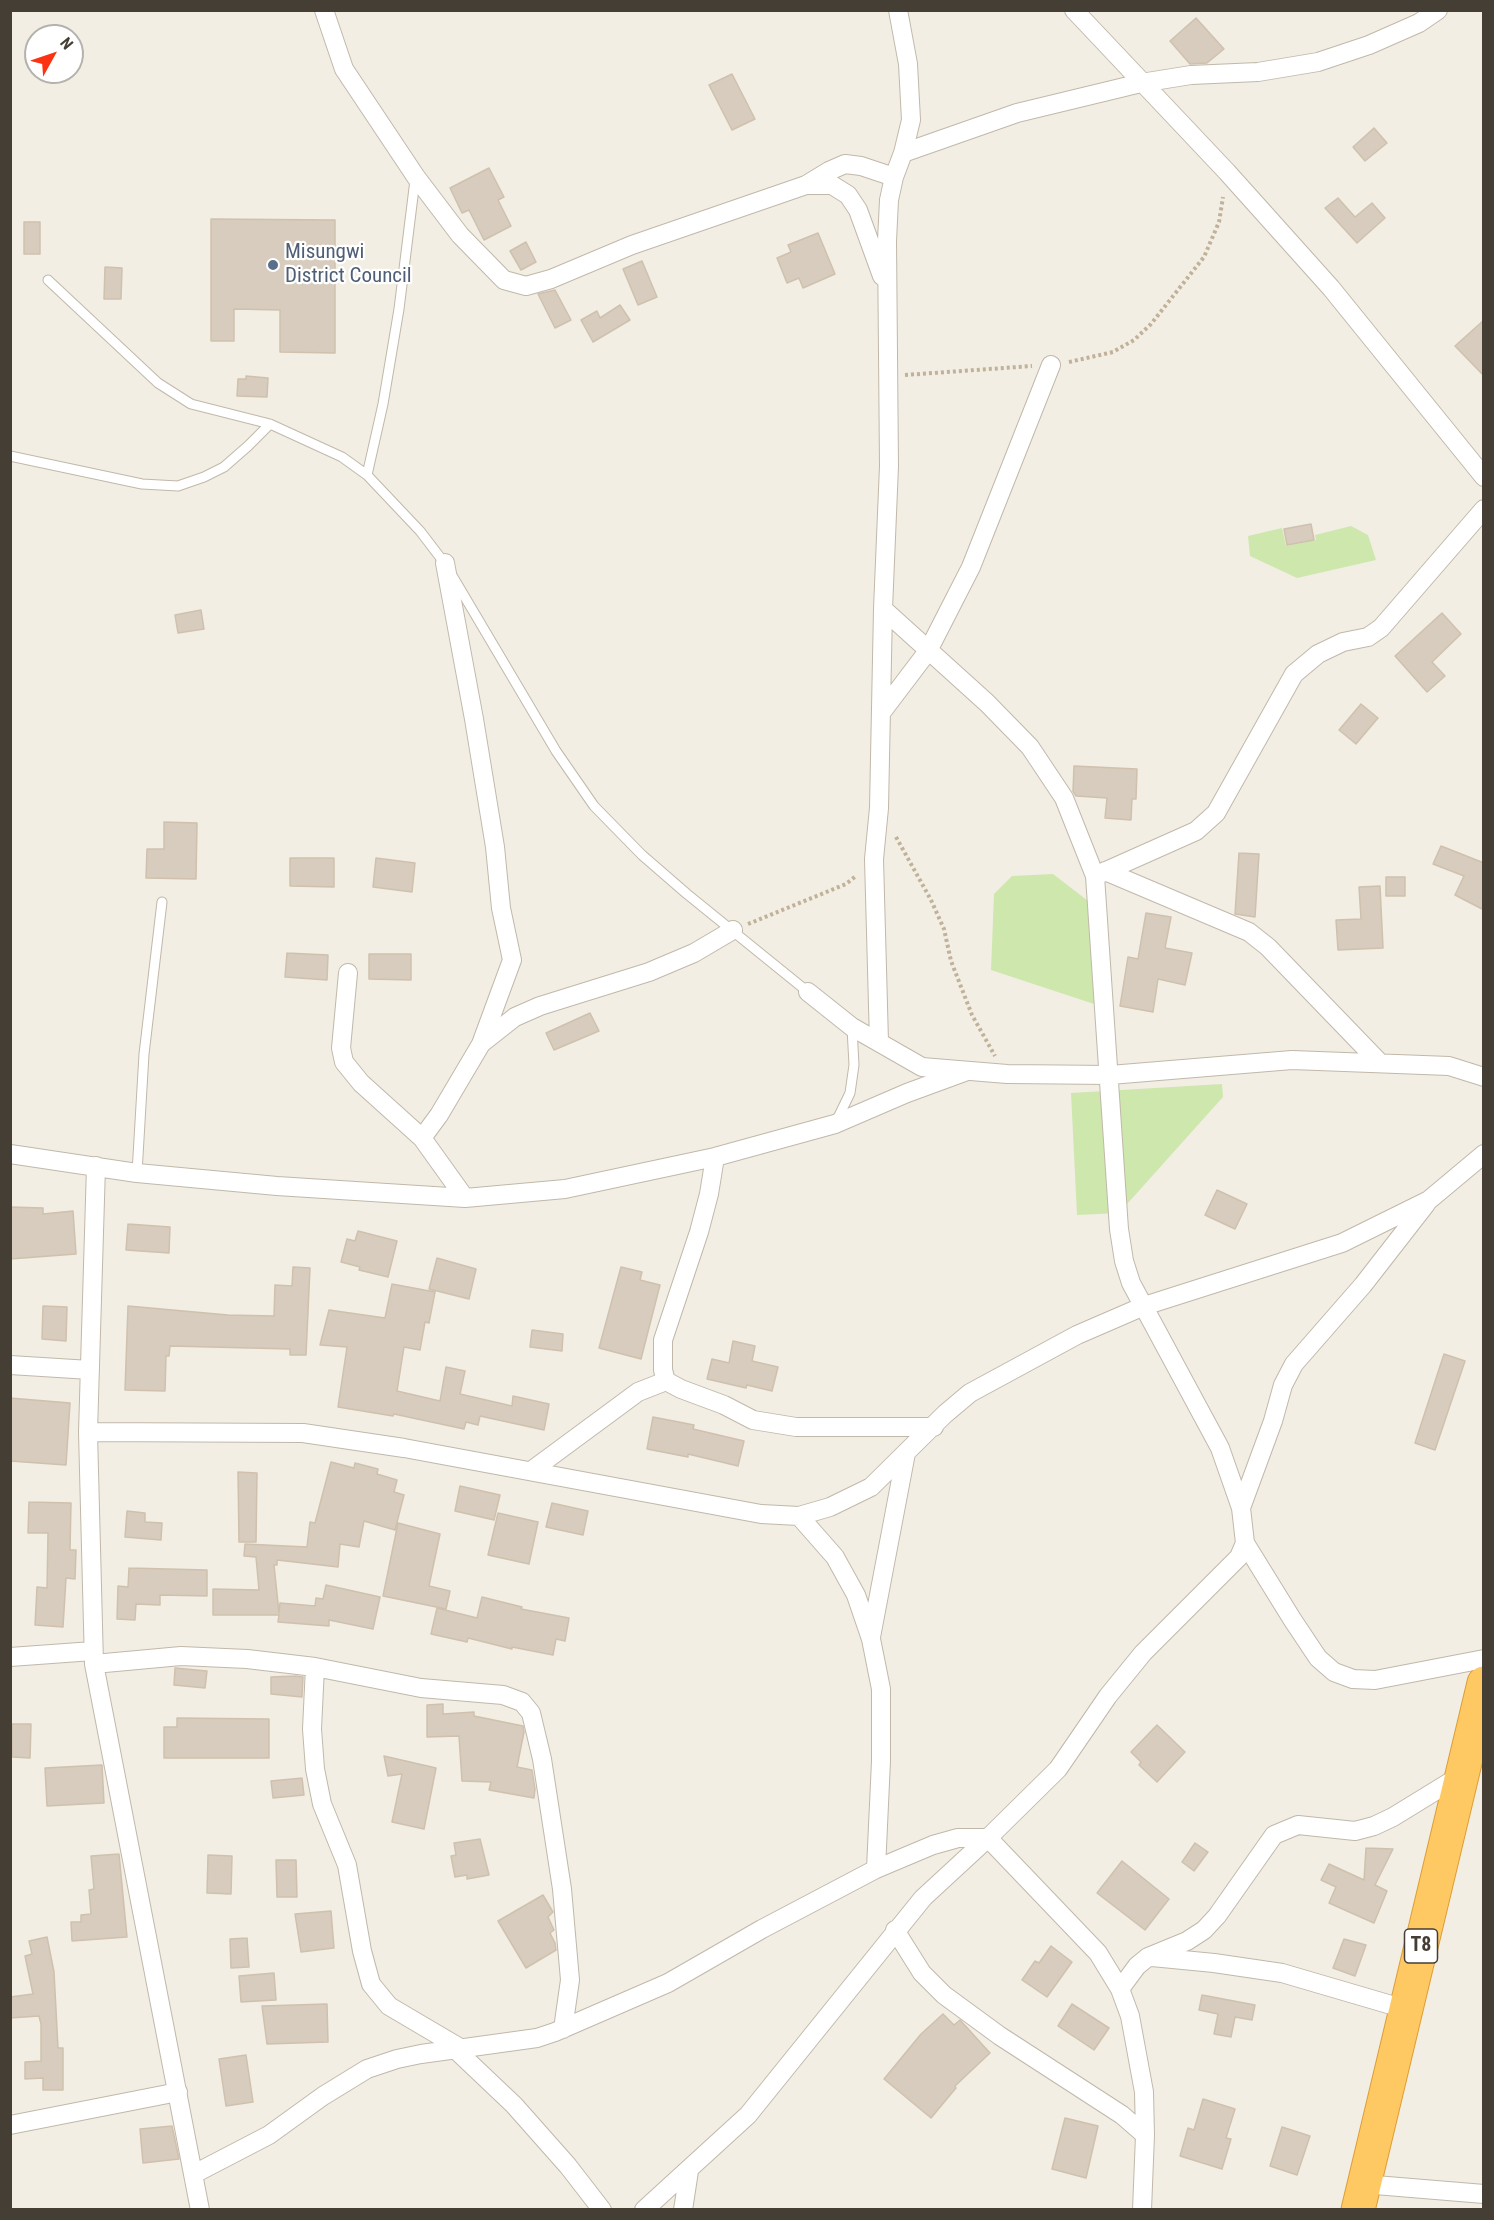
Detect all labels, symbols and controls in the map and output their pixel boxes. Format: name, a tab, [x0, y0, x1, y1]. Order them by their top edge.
north arrow	[24, 24, 84, 84]
text: N	[56, 34, 77, 53]
place label: Misungwi District Council	[285, 240, 412, 290]
marker: Misungwi District Council	[266, 258, 280, 272]
road number: T8	[1404, 1929, 1438, 1963]

